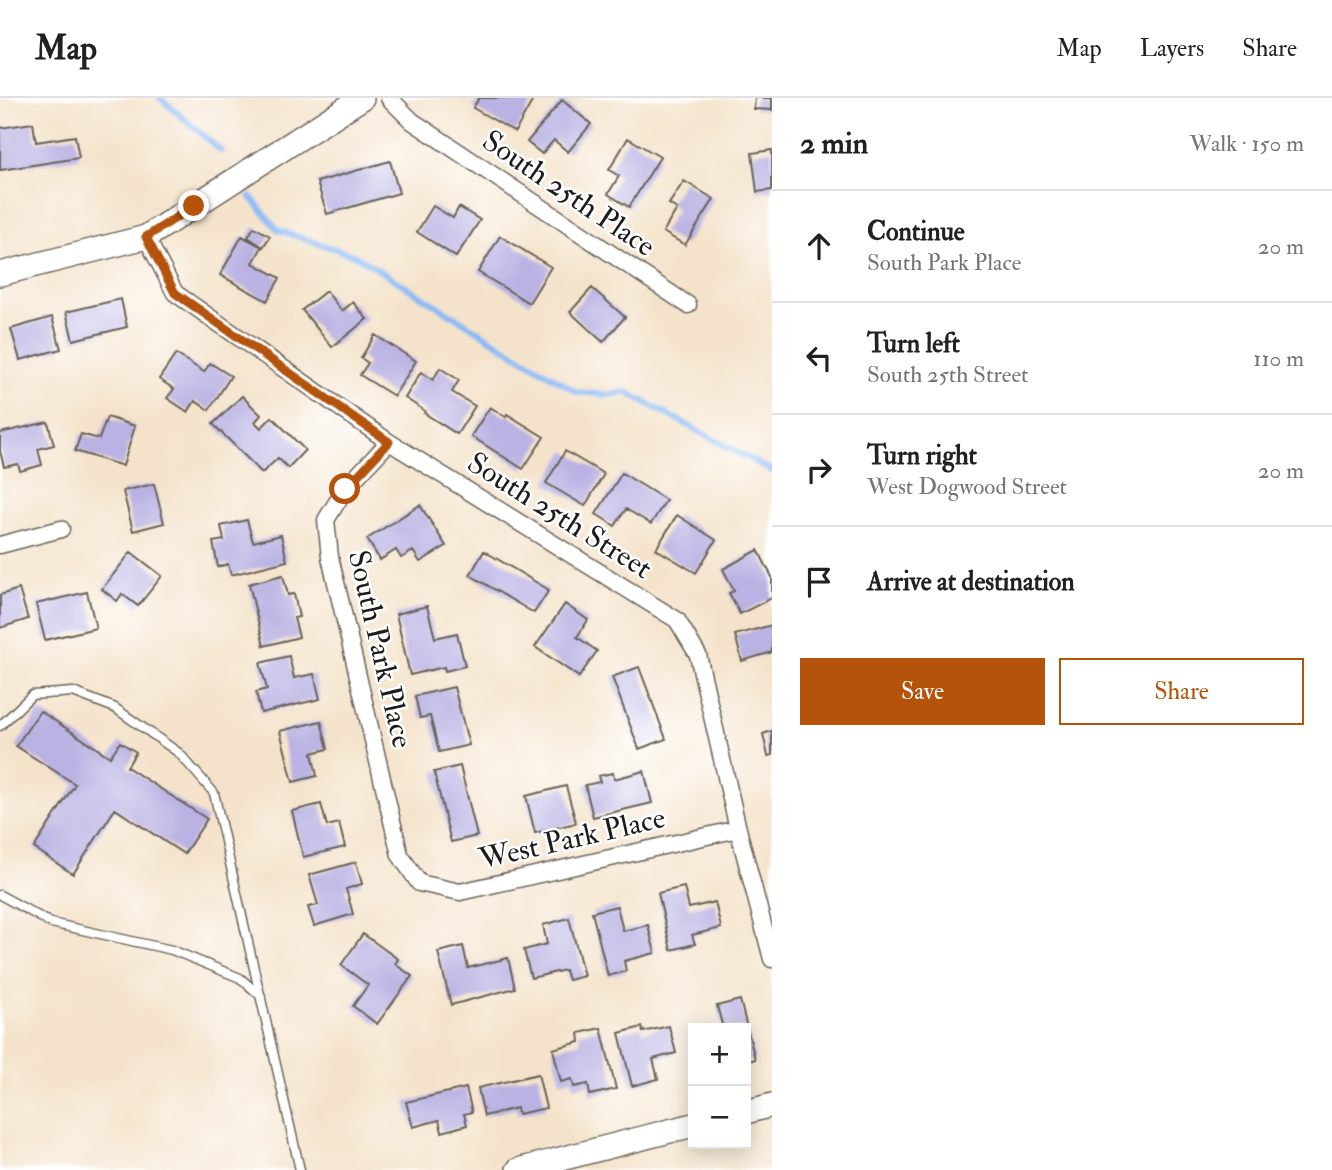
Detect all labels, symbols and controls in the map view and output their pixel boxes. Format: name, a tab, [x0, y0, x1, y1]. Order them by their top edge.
text: Map	[35, 28, 97, 69]
text: Map	[1057, 33, 1102, 64]
text: Layers	[1140, 33, 1204, 64]
text: Share	[1242, 33, 1297, 64]
street label: South 25th Place	[475, 122, 662, 265]
text: 2 min	[800, 125, 868, 162]
text: Walk · 150 m	[1190, 129, 1304, 158]
route end	[178, 190, 209, 221]
text: Continue	[867, 216, 965, 248]
icon: ahead	[800, 227, 838, 265]
text: 20 m	[1258, 232, 1304, 261]
text: South Park Place	[867, 248, 1021, 277]
text: Turn left	[867, 328, 960, 360]
icon: left	[800, 339, 838, 377]
text: 110 m	[1253, 344, 1304, 373]
text: South 25th Street	[867, 360, 1029, 389]
text: Turn right	[867, 440, 977, 472]
street label: South 25th Street	[461, 444, 659, 587]
icon: right	[800, 451, 838, 489]
text: 20 m	[1258, 456, 1304, 485]
text: West Dogwood Street	[867, 472, 1067, 501]
route start	[329, 473, 360, 504]
street label: South Park Place	[340, 547, 421, 751]
icon: arrive	[800, 563, 838, 601]
text: Arrive at destination	[867, 566, 1075, 598]
button: Save	[800, 658, 1045, 725]
button: Share	[1059, 658, 1304, 725]
street label: West Park Place	[474, 799, 669, 878]
map controls	[688, 1023, 751, 1149]
button: +	[688, 1023, 751, 1086]
button: −	[688, 1086, 751, 1149]

